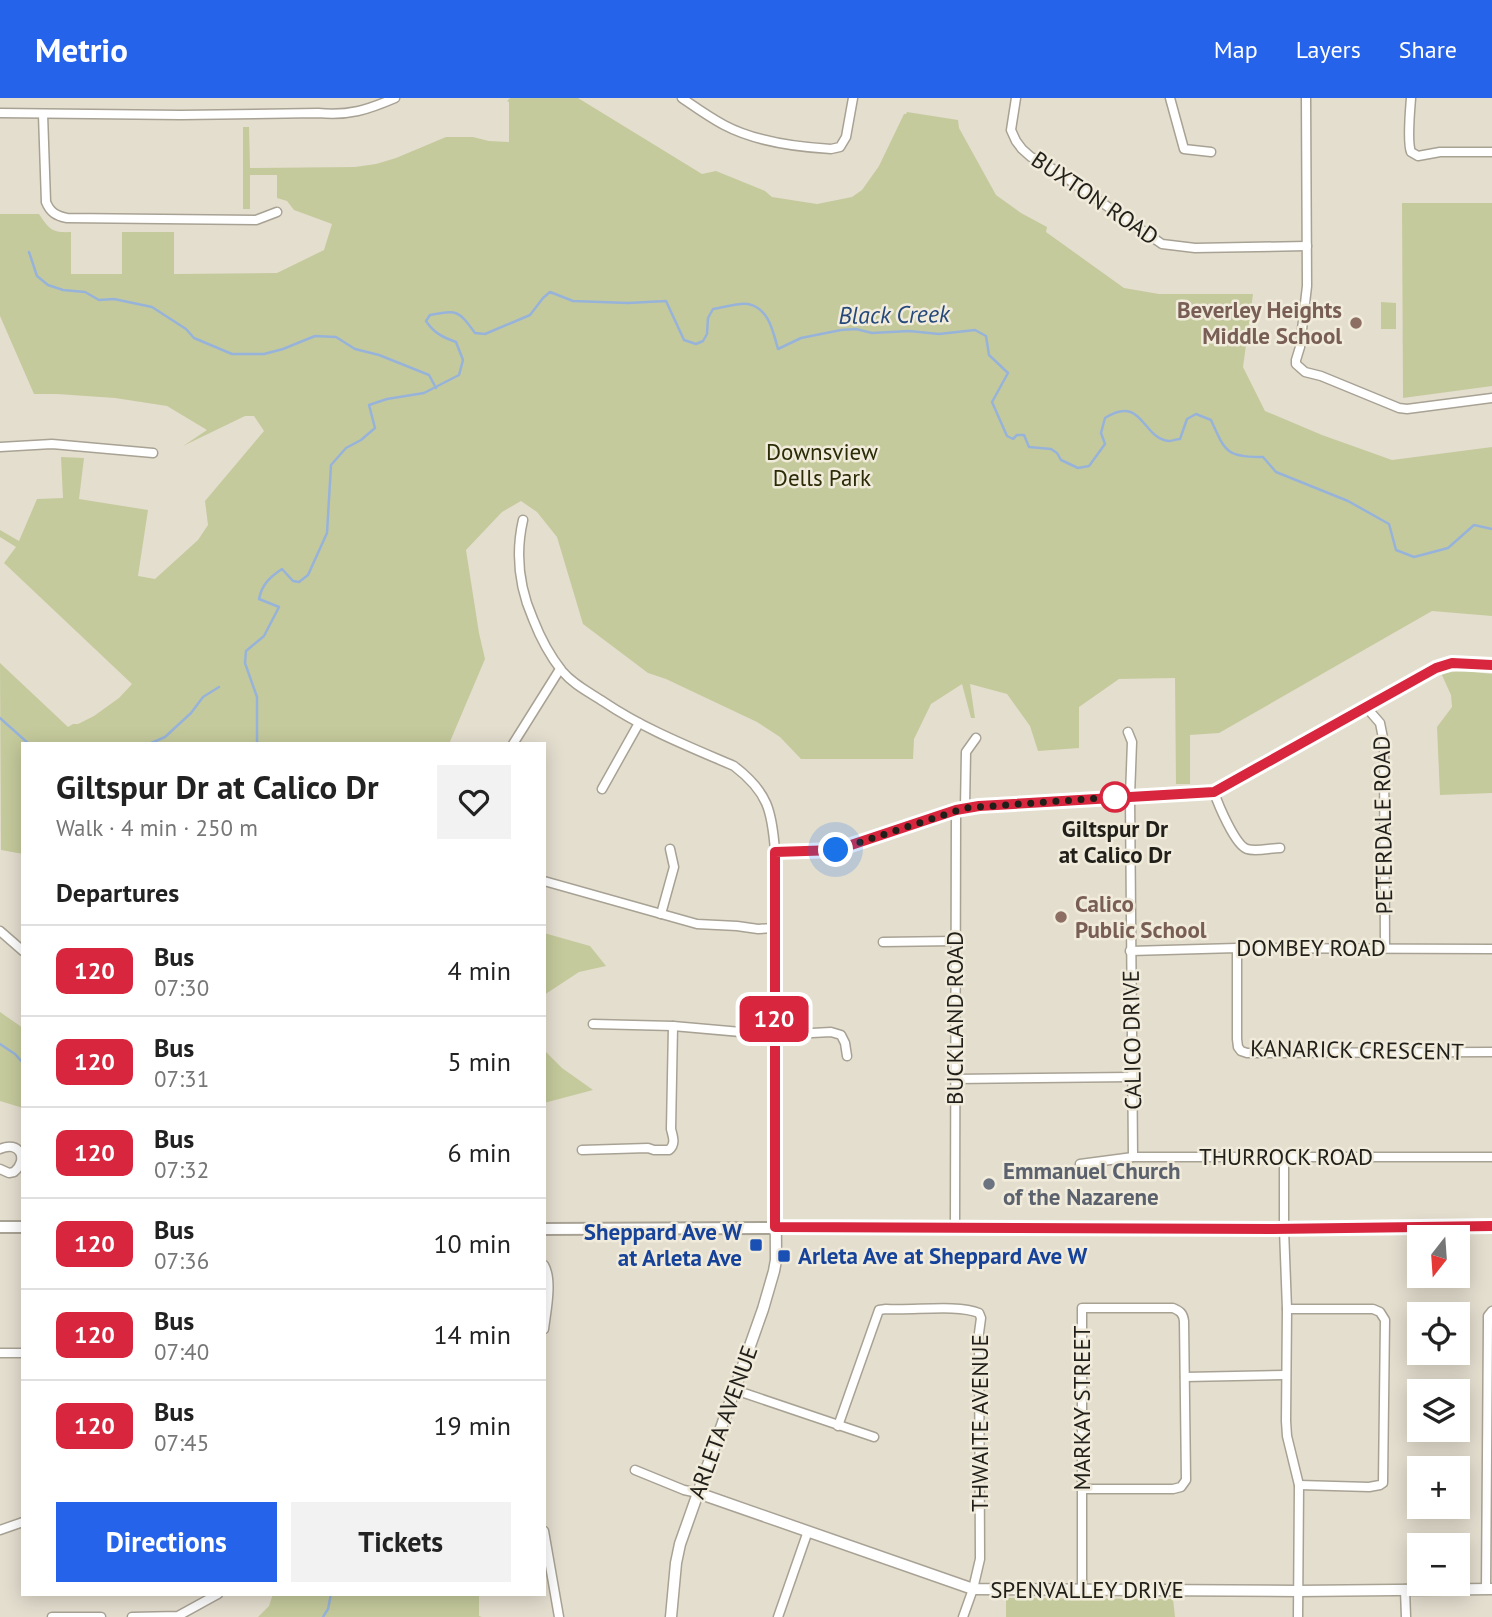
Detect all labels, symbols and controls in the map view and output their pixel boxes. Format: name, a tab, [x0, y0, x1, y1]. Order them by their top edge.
text: Metrio	[35, 28, 128, 71]
text: Map	[1214, 34, 1258, 65]
text: Layers	[1296, 34, 1361, 65]
text: Share	[1399, 34, 1457, 65]
street label: BUXTON ROAD	[1026, 144, 1164, 251]
place label: Beverley Heights Middle School	[1177, 295, 1342, 350]
water label: Black Creek	[838, 298, 951, 331]
marker: Beverley Heights Middle School	[1348, 315, 1364, 331]
park label: Downsview Dells Park	[766, 437, 878, 492]
street label: PETERDALE ROAD	[1366, 735, 1399, 915]
text: Giltspur Dr at Calico Dr	[56, 765, 378, 808]
button: heart	[437, 765, 511, 839]
marker: Giltspur Dr at Calico Dr	[1100, 782, 1130, 812]
text: Walk · 4 min · 250 m	[56, 813, 258, 842]
place label: Giltspur Dr at Calico Dr	[1059, 814, 1172, 869]
your location	[818, 832, 853, 867]
text: Departures	[56, 876, 179, 909]
place label: Calico Public School	[1075, 889, 1207, 944]
marker: Calico Public School	[1053, 909, 1069, 925]
street label: BUCKLAND ROAD	[940, 931, 969, 1105]
street label: DOMBEY ROAD	[1236, 933, 1386, 962]
text: Bus	[154, 940, 194, 973]
text: 4 min	[448, 954, 511, 987]
text: 120	[74, 955, 115, 986]
street label: CALICO DRIVE	[1116, 970, 1147, 1110]
text: 07:30	[154, 973, 209, 1002]
line badge: 120	[734, 996, 814, 1042]
text: 120	[754, 1003, 794, 1034]
text: Bus	[154, 1031, 194, 1064]
street label: KANARICK CRESCENT	[1250, 1033, 1464, 1066]
text: 5 min	[448, 1045, 511, 1078]
text: 120	[74, 1046, 115, 1077]
text: 07:31	[154, 1064, 209, 1093]
text: Bus	[154, 1122, 194, 1155]
text: 6 min	[448, 1136, 511, 1169]
text: 120	[74, 1137, 115, 1168]
street label: THURROCK ROAD	[1199, 1142, 1373, 1171]
text: 07:32	[154, 1155, 209, 1184]
place label: Emmanuel Church of the Nazarene	[1003, 1156, 1181, 1211]
marker: Emmanuel Church of the Nazarene	[981, 1176, 997, 1192]
text: Bus	[154, 1213, 194, 1246]
place label: Sheppard Ave W at Arleta Ave	[584, 1217, 742, 1272]
north arrow	[1407, 1225, 1470, 1288]
map controls	[1407, 1225, 1470, 1596]
text: 10 min	[433, 1227, 511, 1260]
text: 120	[74, 1228, 115, 1259]
marker: Sheppard Ave W at Arleta Ave	[748, 1237, 764, 1253]
place label: Arleta Ave at Sheppard Ave W	[798, 1241, 1087, 1270]
text: 07:36	[154, 1246, 209, 1275]
marker: Arleta Ave at Sheppard Ave W	[776, 1248, 792, 1264]
button: locate	[1407, 1302, 1470, 1365]
text: Bus	[154, 1304, 194, 1337]
text: 14 min	[433, 1318, 511, 1351]
text: 120	[74, 1319, 115, 1350]
street label: MARKAY STREET	[1067, 1325, 1096, 1491]
street label: THWAITE AVENUE	[965, 1334, 994, 1512]
text: 07:40	[154, 1337, 209, 1366]
street label: ARLETA AVENUE	[681, 1341, 764, 1502]
button: layers	[1407, 1379, 1470, 1442]
text: Bus	[154, 1395, 194, 1428]
text: 19 min	[433, 1409, 511, 1442]
text: 120	[74, 1410, 115, 1441]
text: 07:45	[154, 1428, 209, 1457]
button: +	[1407, 1456, 1470, 1519]
button: Directions	[56, 1502, 277, 1582]
button: Tickets	[291, 1502, 511, 1582]
button: −	[1407, 1533, 1470, 1596]
street label: SPENVALLEY DRIVE	[990, 1575, 1184, 1604]

